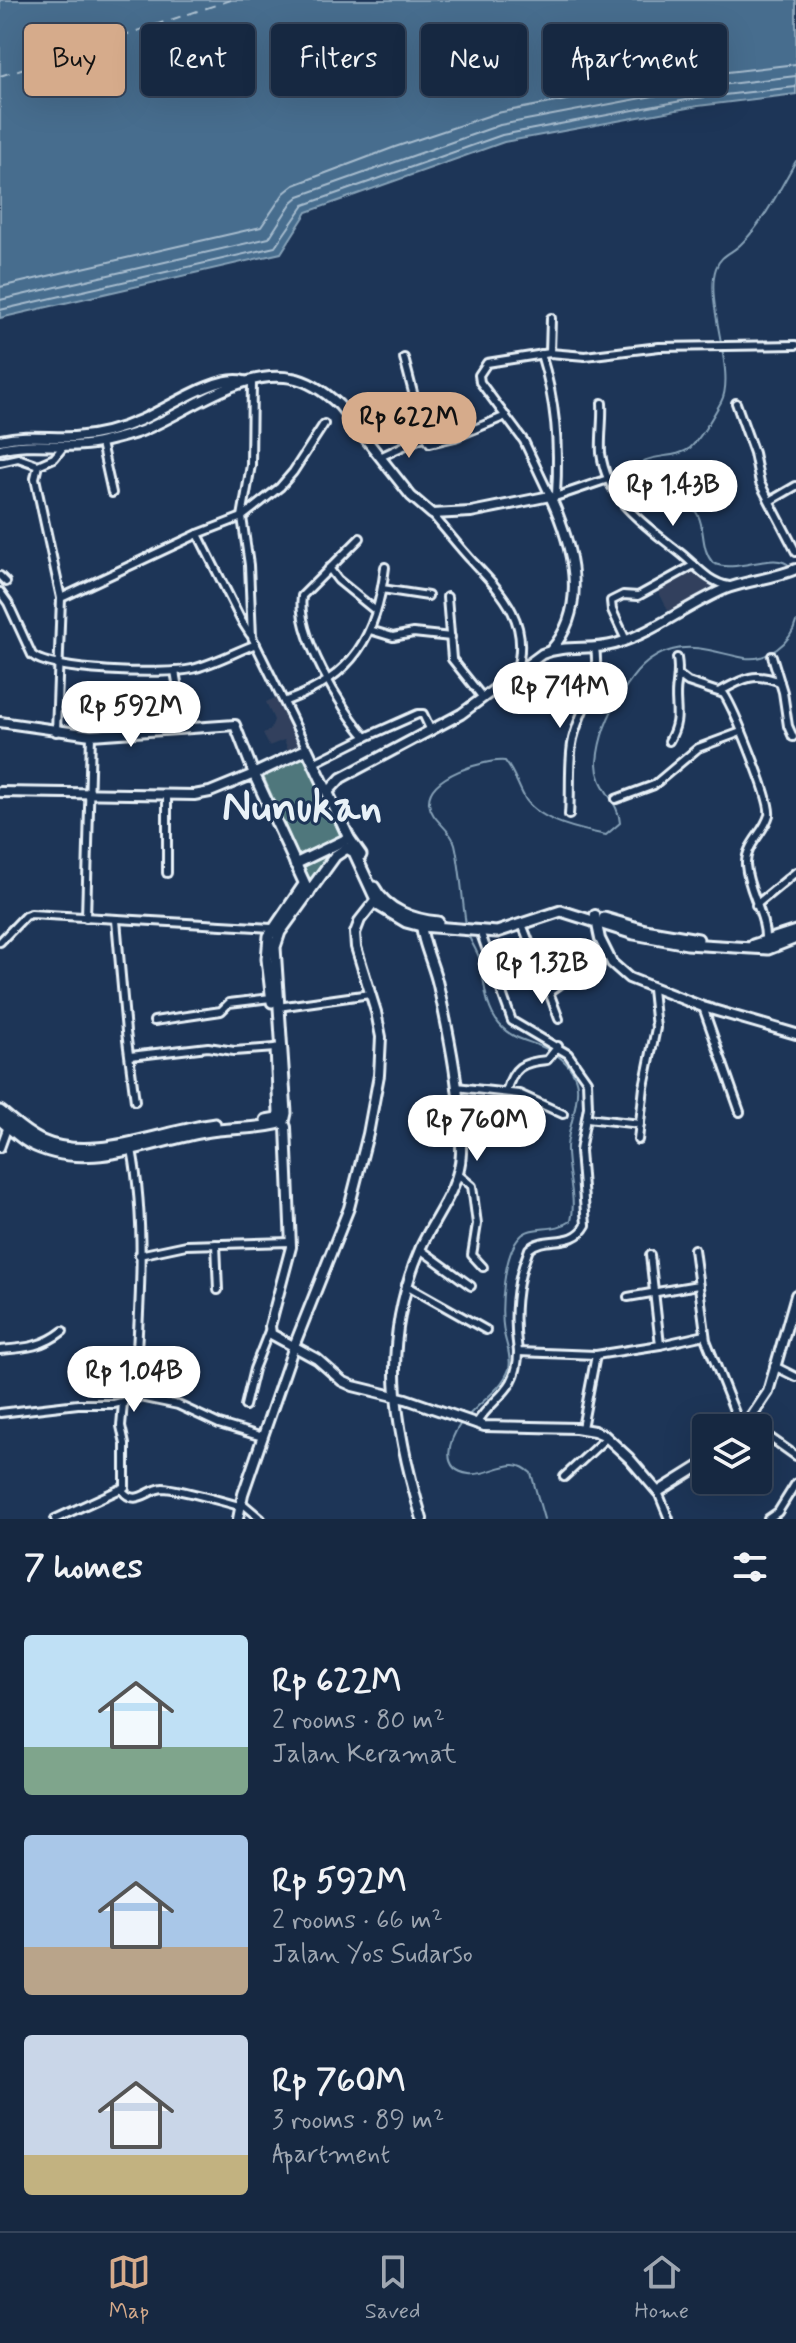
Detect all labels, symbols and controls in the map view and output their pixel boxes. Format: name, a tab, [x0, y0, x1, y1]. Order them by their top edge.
chip: Buy	[24, 24, 125, 96]
chip: Rent	[141, 24, 255, 96]
chip: Filters	[271, 24, 405, 96]
chip: New	[421, 24, 527, 96]
chip: Apartment	[543, 24, 727, 96]
pin: Rp 622M	[335, 392, 483, 460]
text: Rp 622M	[360, 401, 458, 435]
pin: Rp 1.43B	[590, 460, 756, 528]
text: Rp 1.43B	[626, 469, 720, 503]
pin: Rp 714M	[486, 662, 634, 730]
text: Rp 714M	[511, 671, 609, 705]
pin: Rp 592M	[57, 681, 205, 749]
text: Rp 592M	[80, 690, 182, 724]
district label: Nunukan	[222, 779, 382, 837]
pin: Rp 1.32B	[459, 938, 625, 1006]
text: Rp 1.32B	[496, 947, 588, 981]
pin: Rp 760M	[403, 1095, 551, 1163]
text: Rp 760M	[426, 1104, 528, 1138]
pin: Rp 1.04B	[51, 1346, 217, 1414]
text: Rp 1.04B	[85, 1355, 183, 1389]
map controls	[692, 1414, 772, 1494]
button: layers	[692, 1414, 772, 1494]
text: 7 homes	[24, 1545, 143, 1590]
icon: filters	[728, 1545, 772, 1589]
text: Rp 622M	[272, 1659, 401, 1704]
icon: home	[88, 1667, 184, 1763]
text: 2 rooms · 80 m²	[272, 1704, 445, 1738]
text: Jalan Keramat	[272, 1738, 457, 1772]
text: Rp 592M	[272, 1859, 407, 1904]
icon: home	[88, 1867, 184, 1963]
text: 2 rooms · 66 m²	[272, 1904, 443, 1938]
text: Jalan Yos Sudarso	[272, 1938, 473, 1972]
text: Rp 760M	[272, 2059, 406, 2104]
icon: home	[88, 2067, 184, 2163]
text: 3 rooms · 89 m²	[272, 2104, 444, 2138]
text: Apartment	[272, 2138, 390, 2172]
tab: Map	[107, 2250, 151, 2326]
tab: Saved	[365, 2250, 420, 2326]
tab: Home	[634, 2250, 689, 2326]

